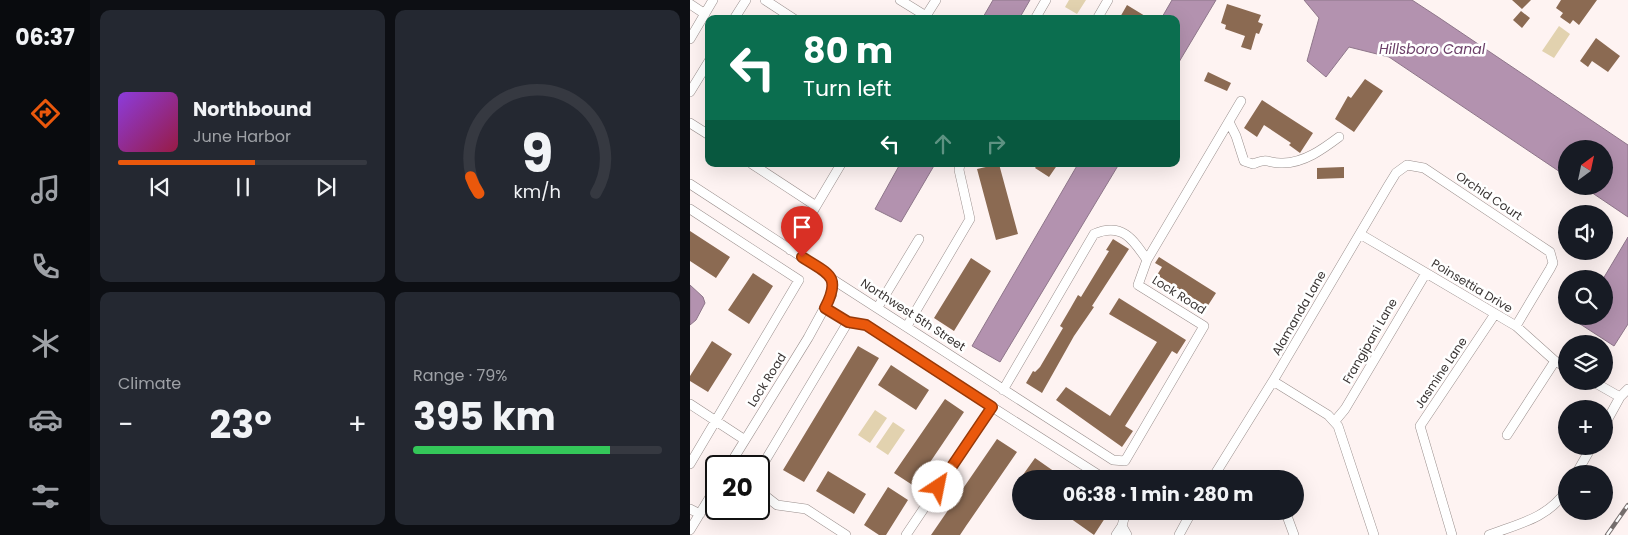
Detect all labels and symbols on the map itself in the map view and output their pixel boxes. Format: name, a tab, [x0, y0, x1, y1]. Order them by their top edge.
water label: Hillsboro Canal	[1379, 39, 1486, 59]
north arrow	[1558, 140, 1612, 195]
street label: Orchid Court	[1453, 167, 1526, 224]
pin	[781, 206, 823, 257]
street label: Poinsettia Drive	[1428, 255, 1516, 317]
street label: Alamanda Lane	[1267, 267, 1330, 358]
street label: Lock Road	[1149, 271, 1210, 318]
street label: Northwest 5th Street	[858, 274, 969, 355]
street label: Frangipani Lane	[1338, 295, 1401, 387]
street label: Jasmine Lane	[1410, 334, 1471, 412]
street label: Lock Road	[743, 349, 790, 410]
speed limit sign: 20	[705, 455, 770, 520]
position arrow	[911, 460, 963, 512]

